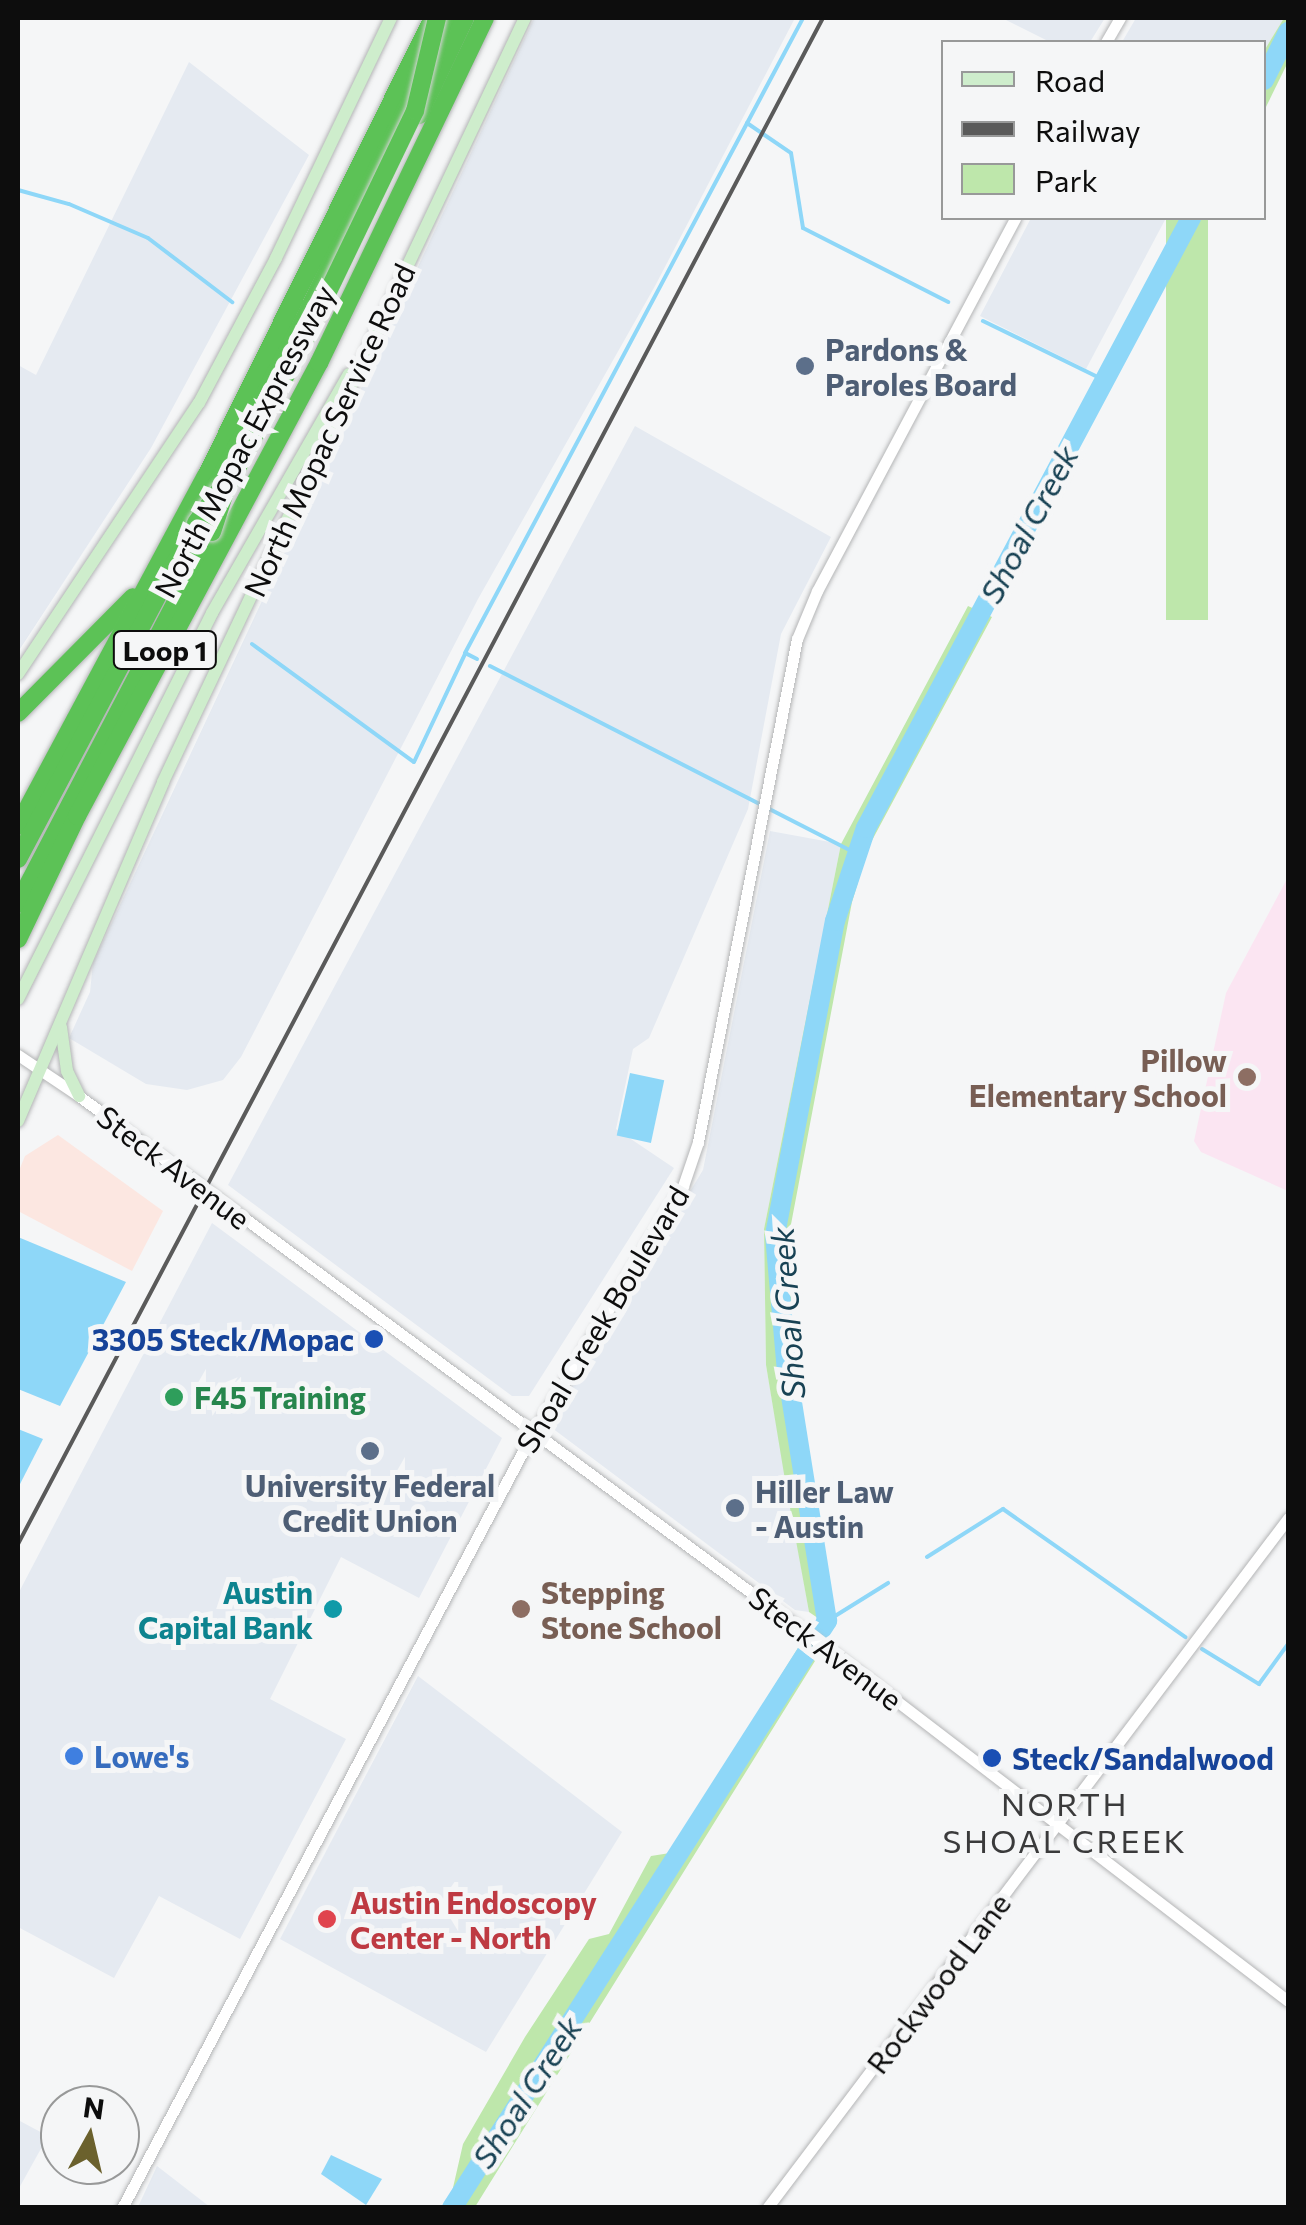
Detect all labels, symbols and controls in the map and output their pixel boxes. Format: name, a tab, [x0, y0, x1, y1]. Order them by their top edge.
legend	[941, 40, 1266, 220]
text: Road	[1035, 61, 1105, 98]
text: Railway	[1035, 111, 1141, 148]
text: Park	[1035, 161, 1098, 198]
street label: North Mopac Service Road	[236, 258, 422, 602]
street label: North Mopac Expressway	[146, 279, 342, 603]
place label: Pardons & Paroles Board	[825, 331, 1017, 402]
marker: Pardons & Paroles Board	[794, 355, 816, 377]
water label: Shoal Creek	[971, 439, 1085, 609]
road number: Loop 1	[112, 627, 218, 673]
place label: Pillow Elementary School	[969, 1042, 1227, 1112]
marker: Pillow Elementary School	[1236, 1066, 1258, 1088]
street label: Steck Avenue	[90, 1098, 258, 1236]
street label: Shoal Creek Boulevard	[508, 1179, 696, 1459]
water label: Shoal Creek	[762, 1226, 812, 1400]
place label: 3305 Steck/Mopac	[92, 1321, 354, 1357]
marker: 3305 Steck/Mopac	[363, 1328, 385, 1350]
place label: F45 Training	[194, 1379, 366, 1415]
marker: F45 Training	[163, 1386, 185, 1408]
marker: University Federal Credit Union	[359, 1440, 381, 1462]
place label: University Federal Credit Union	[245, 1467, 495, 1538]
place label: Hiller Law - Austin	[755, 1473, 894, 1544]
marker: Hiller Law - Austin	[724, 1497, 746, 1519]
place label: Austin Capital Bank	[138, 1574, 313, 1644]
place label: Stepping Stone School	[541, 1574, 722, 1644]
street label: Steck Avenue	[742, 1579, 910, 1717]
marker: Austin Capital Bank	[322, 1598, 344, 1620]
marker: Stepping Stone School	[510, 1598, 532, 1620]
place label: Lowe's	[94, 1738, 190, 1774]
place label: Steck/Sandalwood	[1012, 1740, 1274, 1776]
marker: Lowe's	[63, 1745, 85, 1767]
marker: Steck/Sandalwood	[981, 1747, 1003, 1769]
district label: NORTH SHOAL CREEK	[943, 1785, 1187, 1860]
place label: Austin Endoscopy Center - North	[350, 1884, 597, 1954]
street label: Rockwood Lane	[859, 1886, 1017, 2080]
marker: Austin Endoscopy Center - North	[314, 1906, 340, 1932]
water label: Shoal Creek	[463, 2009, 589, 2175]
north arrow	[40, 2085, 140, 2185]
text: N	[81, 2089, 107, 2126]

